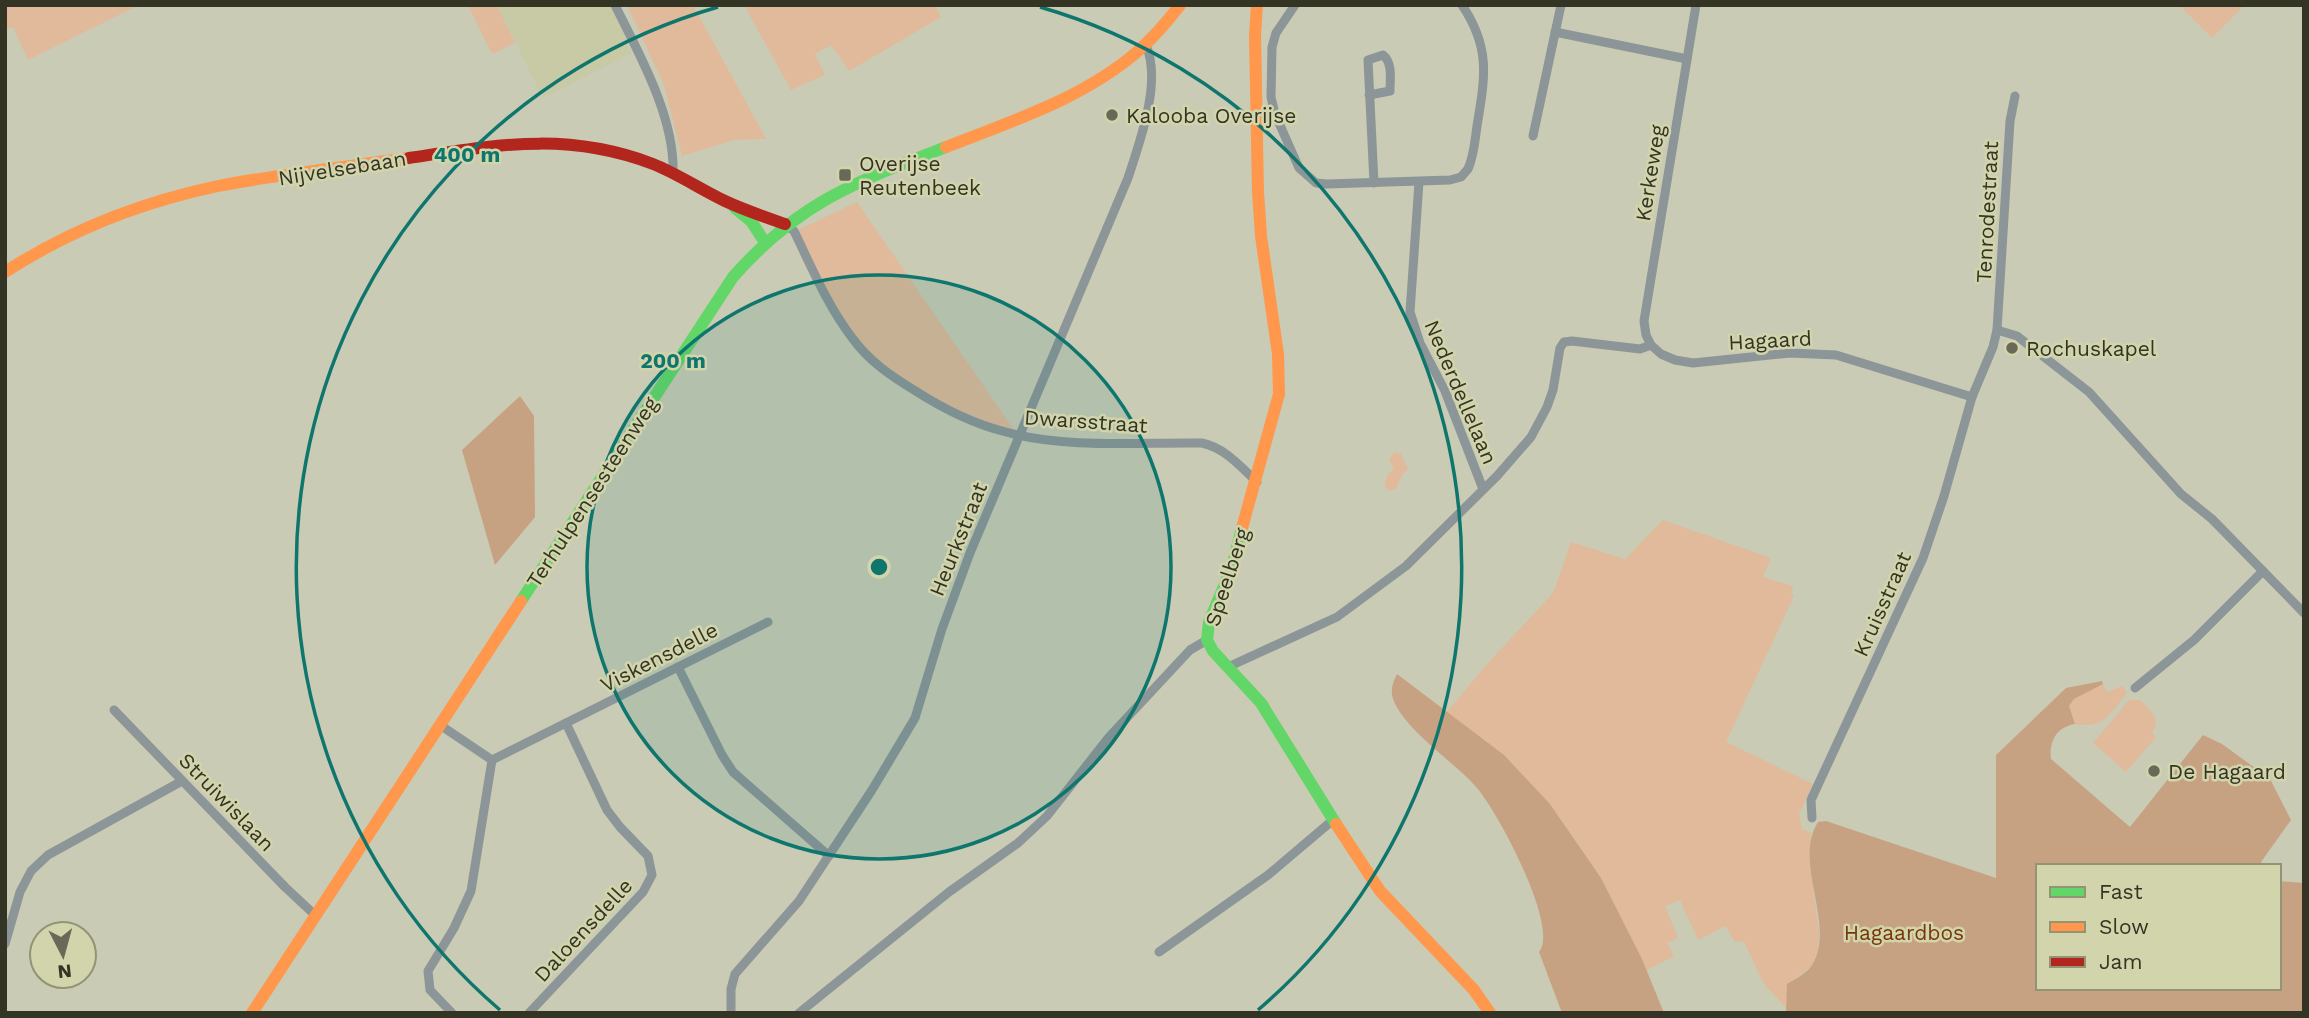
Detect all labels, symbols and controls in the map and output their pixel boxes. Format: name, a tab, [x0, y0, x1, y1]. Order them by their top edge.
place label: Kalooba Overijse	[1126, 103, 1296, 128]
marker: Kalooba Overijse	[1104, 107, 1120, 123]
street label: Kerkeweg	[1630, 122, 1670, 223]
street label: Tenrodestraat	[1971, 140, 2003, 284]
text: 400 m	[434, 142, 500, 167]
street label: Nijvelsebaan	[276, 146, 408, 190]
place label: Overijse Reutenbeek	[859, 151, 981, 200]
marker: Overijse Reutenbeek	[837, 167, 853, 183]
street label: Nederdellelaan	[1419, 316, 1503, 468]
street label: Hagaard	[1728, 325, 1812, 355]
place label: Rochuskapel	[2026, 336, 2157, 361]
marker: Rochuskapel	[2004, 340, 2020, 356]
text: 200 m	[640, 348, 706, 373]
street label: Terhulpensesteenweg	[521, 391, 663, 592]
street label: Dwarsstraat	[1023, 404, 1149, 438]
street label: Heurkstraat	[924, 478, 992, 600]
street label: Speelberg	[1199, 524, 1255, 629]
street label: Kruisstraat	[1848, 547, 1916, 660]
centre of rings	[867, 555, 891, 579]
street label: Viskensdelle	[596, 617, 722, 697]
street label: Struiwislaan	[174, 748, 280, 856]
place label: De Hagaard	[2168, 759, 2286, 784]
marker: De Hagaard	[2146, 763, 2162, 779]
legend	[2036, 864, 2281, 990]
street label: Daloensdelle	[529, 873, 637, 987]
text: Fast	[2099, 879, 2143, 904]
text: Slow	[2099, 914, 2149, 939]
north arrow	[28, 920, 98, 990]
park label: Hagaardbos	[1844, 920, 1964, 945]
text: Jam	[2099, 949, 2142, 974]
text: N	[57, 959, 73, 984]

